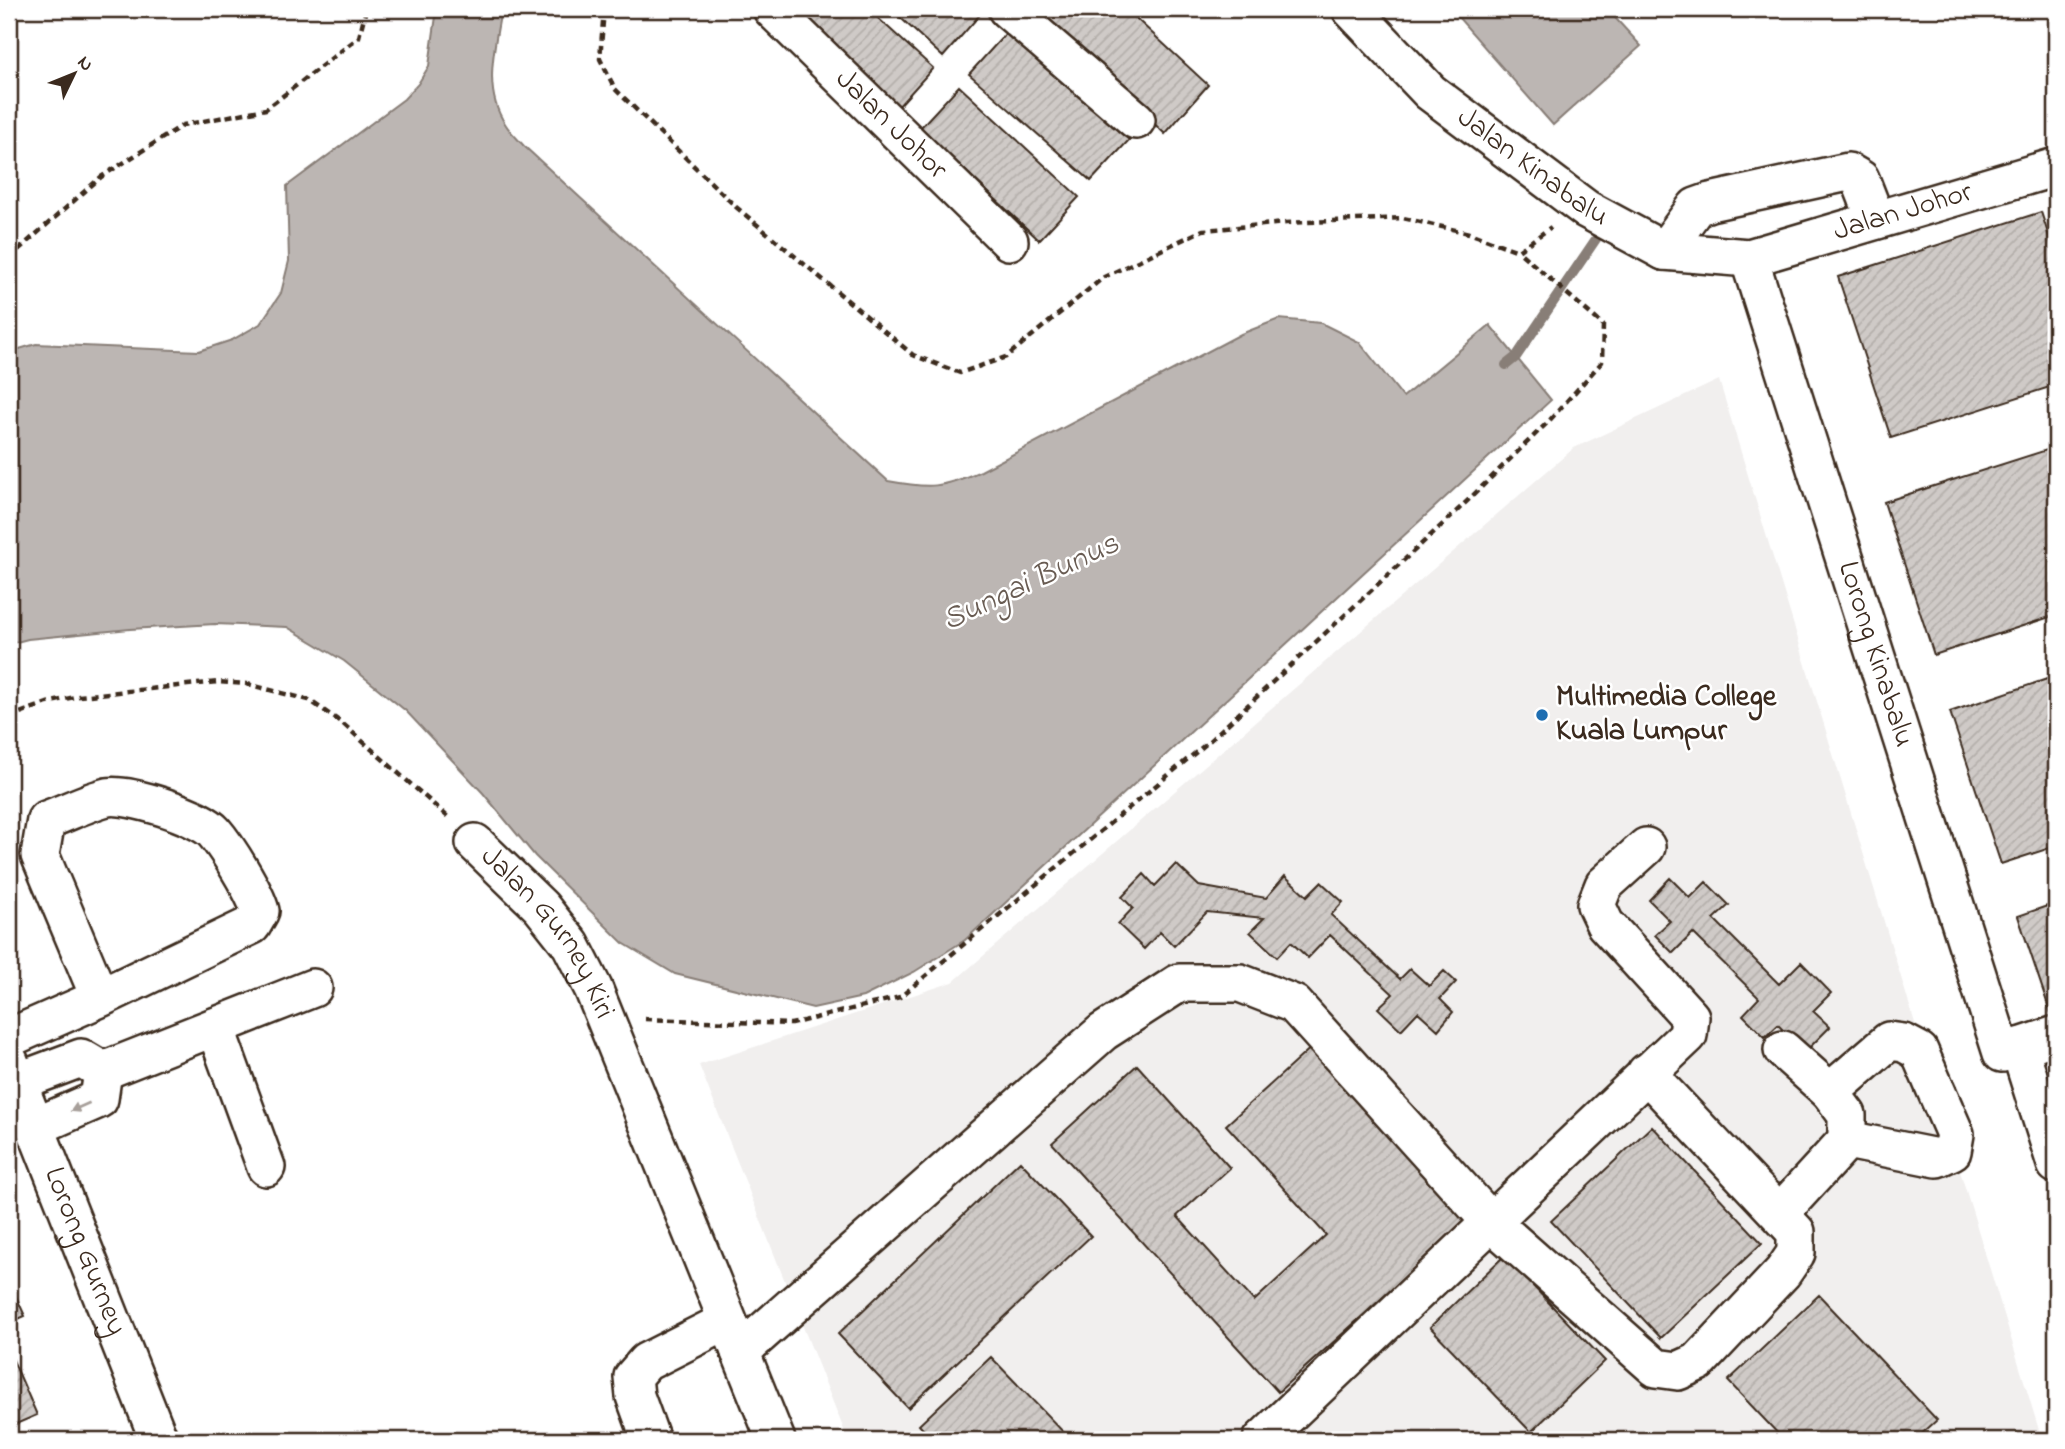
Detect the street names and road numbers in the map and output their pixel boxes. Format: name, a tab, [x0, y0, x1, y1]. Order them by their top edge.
street label: Jalan Johor	[824, 59, 958, 191]
street label: Jalan Kinabalu	[1447, 97, 1616, 239]
street label: Jalan Johor	[1828, 171, 1978, 254]
street label: Lorong Kinabalu	[1825, 556, 1925, 753]
street label: Jalan Gurney Kiri	[469, 837, 625, 1026]
street label: Lorong Gurney	[31, 1161, 138, 1342]

